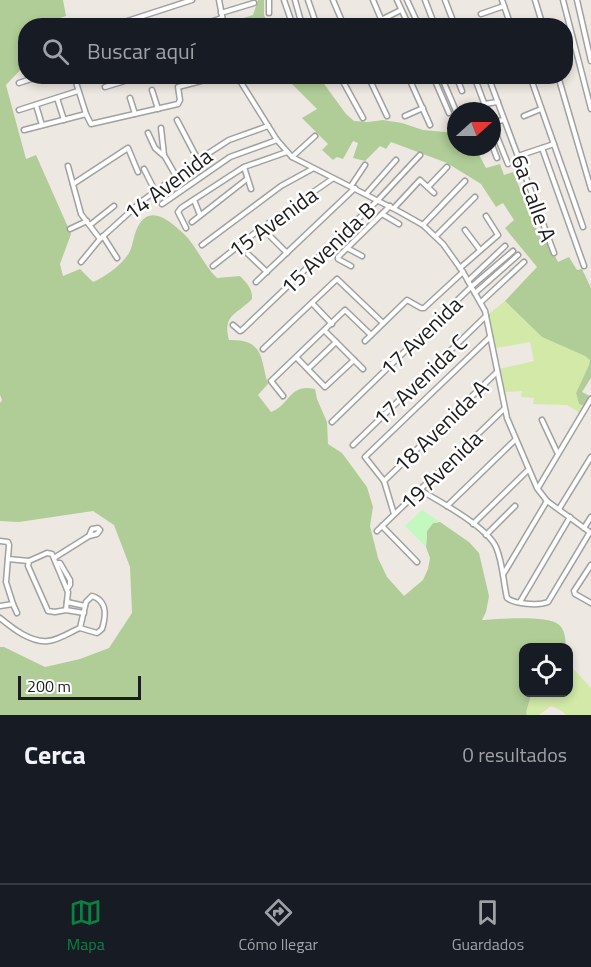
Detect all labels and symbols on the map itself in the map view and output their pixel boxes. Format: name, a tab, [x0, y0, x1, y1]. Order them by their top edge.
north arrow	[447, 102, 501, 156]
street label: 14 Avenida	[117, 139, 219, 229]
street label: 6a Calle A	[503, 150, 565, 246]
street label: 15 Avenida	[221, 178, 325, 266]
street label: 15 Avenida B	[273, 194, 383, 302]
street label: 17 Avenida	[372, 288, 470, 384]
street label: 17 Avenida C	[365, 326, 475, 434]
street label: 18 Avenida A	[386, 372, 496, 480]
street label: 19 Avenida	[392, 422, 490, 518]
scale bar	[18, 673, 141, 700]

